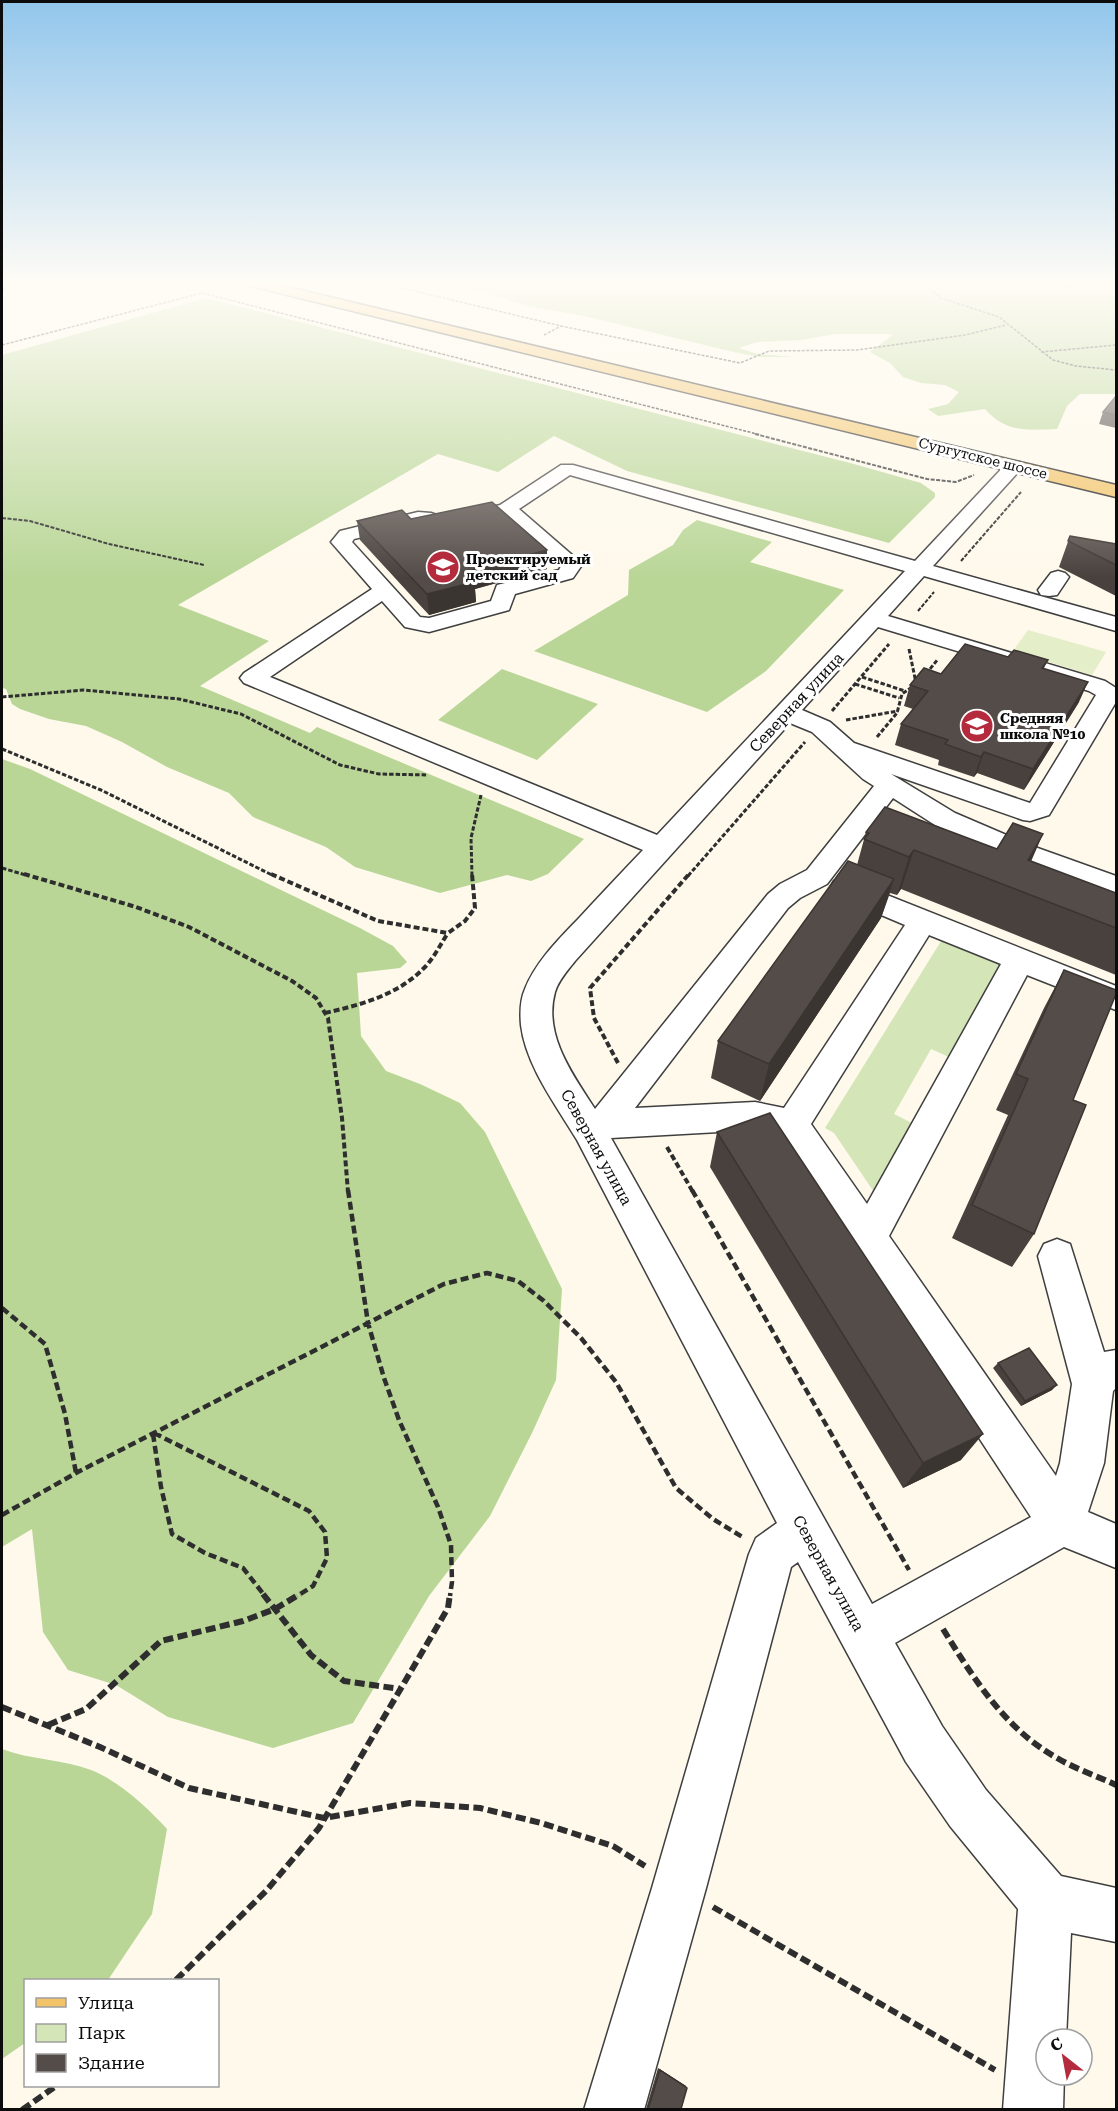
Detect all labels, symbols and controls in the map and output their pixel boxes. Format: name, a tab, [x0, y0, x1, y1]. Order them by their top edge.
street label: Сургутское шоссе	[917, 434, 1049, 482]
school or university icon: Проектируемый детский сад	[425, 549, 461, 585]
place label: Проектируемый детский сад	[466, 551, 591, 583]
street label: Северная улица	[745, 648, 848, 756]
school or university icon: Средняя школа №10	[959, 708, 995, 744]
place label: Средняя школа №10	[1000, 710, 1085, 742]
street label: Северная улица	[557, 1086, 636, 1209]
street label: Северная улица	[789, 1512, 868, 1635]
legend	[24, 1979, 219, 2087]
text: Улица	[78, 1992, 134, 2013]
text: Парк	[78, 2022, 126, 2043]
north arrow	[1034, 2027, 1094, 2087]
text: С	[1047, 2034, 1066, 2056]
text: Здание	[78, 2052, 145, 2073]

